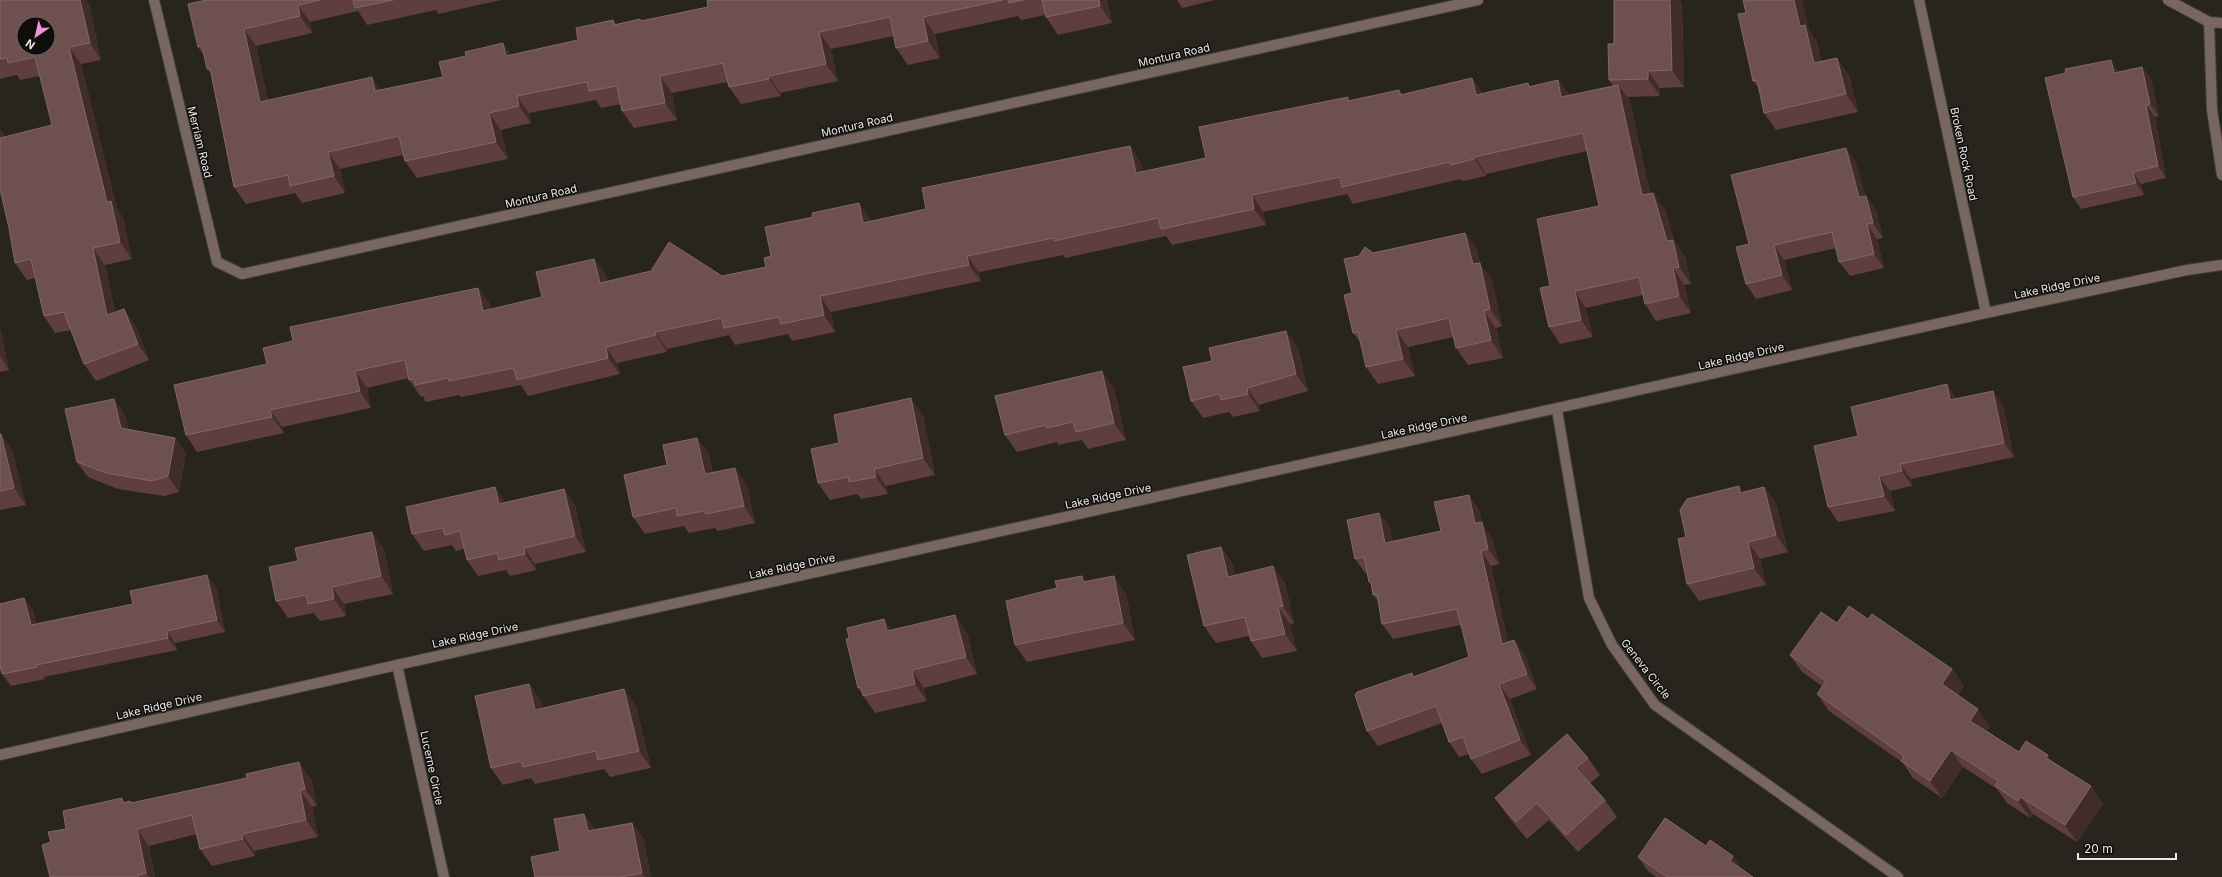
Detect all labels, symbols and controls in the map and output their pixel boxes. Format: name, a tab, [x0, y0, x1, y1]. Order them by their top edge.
north arrow	[16, 16, 56, 56]
text: N	[23, 36, 38, 52]
street label: Montura Road	[1137, 40, 1211, 70]
street label: Merriam Road	[184, 105, 216, 179]
street label: Broken Rock Road	[1947, 106, 1981, 202]
street label: Montura Road	[820, 110, 894, 140]
street label: Montura Road	[504, 181, 578, 211]
street label: Lake Ridge Drive	[2013, 270, 2101, 302]
street label: Lake Ridge Drive	[1697, 339, 1785, 373]
street label: Lake Ridge Drive	[1380, 410, 1468, 442]
street label: Lake Ridge Drive	[1064, 480, 1152, 512]
street label: Lake Ridge Drive	[748, 550, 836, 582]
street label: Lake Ridge Drive	[431, 619, 519, 651]
street label: Geneva Circle	[1618, 636, 1674, 702]
street label: Lake Ridge Drive	[115, 689, 203, 723]
street label: Lucerne Circle	[417, 729, 447, 807]
scale bar	[2078, 835, 2176, 861]
text: 20 m	[2084, 841, 2113, 856]

